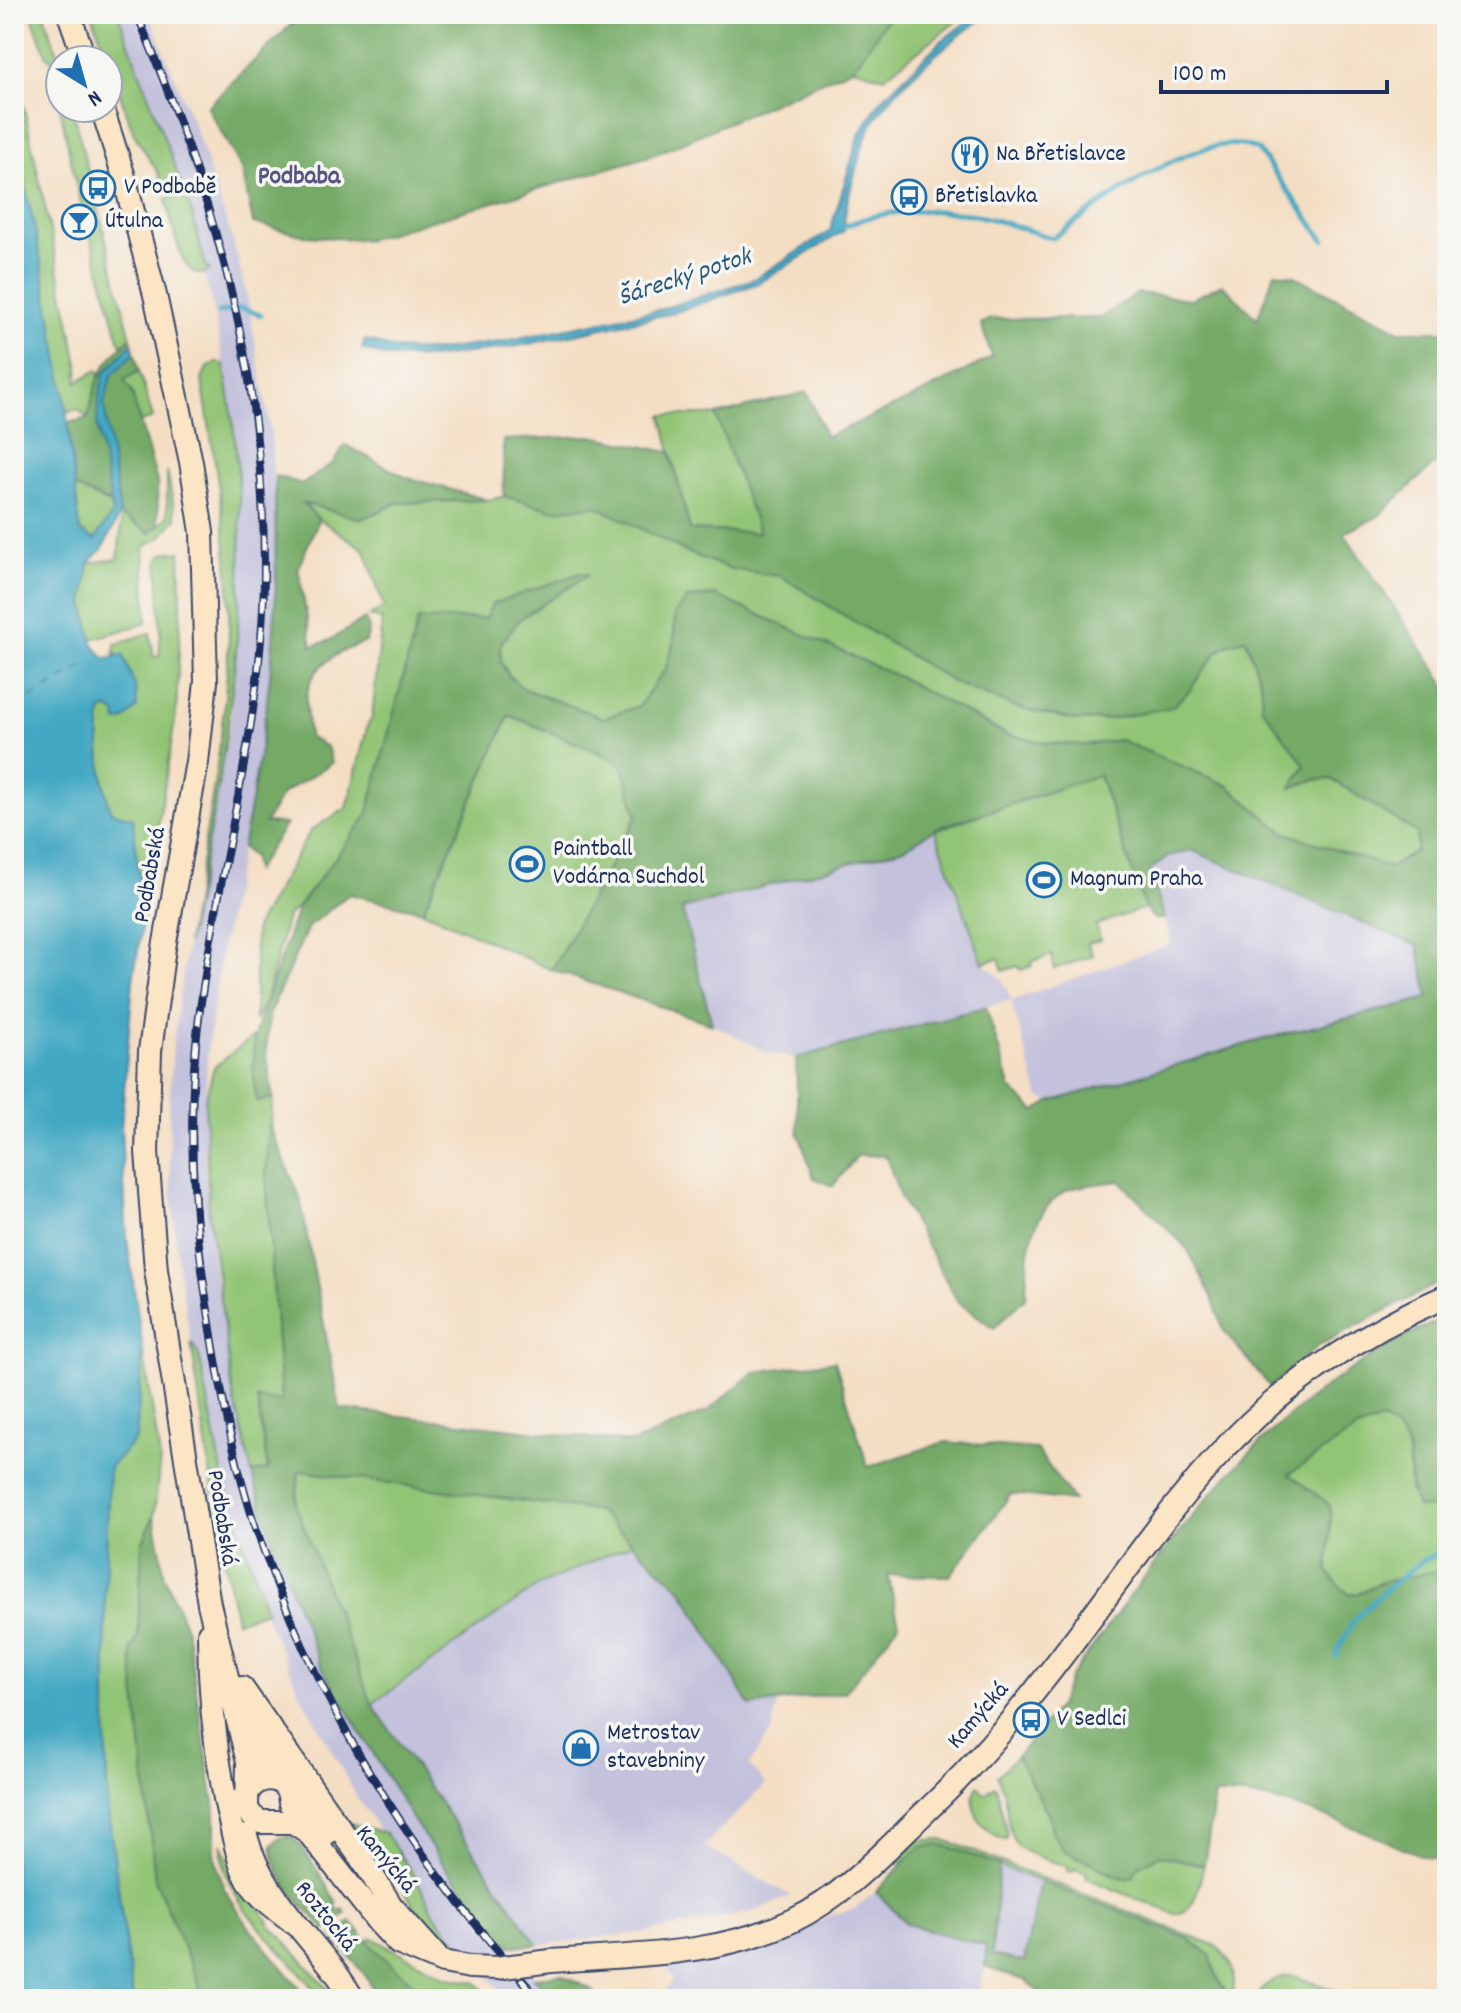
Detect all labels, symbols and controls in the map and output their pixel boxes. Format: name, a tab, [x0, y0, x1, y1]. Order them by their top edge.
north arrow	[44, 44, 124, 124]
scale bar	[1161, 44, 1387, 94]
text: 100 m	[1173, 58, 1226, 92]
text: N	[80, 82, 108, 113]
restaurant icon: Na Břetislavce	[951, 136, 989, 174]
place label: Na Břetislavce	[996, 138, 1126, 172]
district label: Podbaba	[258, 159, 341, 196]
bus stop icon: V Podbabě	[79, 169, 117, 207]
place label: V Podbabě	[124, 171, 216, 205]
bus stop icon: Břetislavka	[890, 178, 928, 216]
place label: Břetislavka	[935, 180, 1038, 214]
bar icon: Útulna	[60, 203, 98, 241]
place label: Útulna	[105, 205, 164, 239]
water label: Šárecký potok	[614, 238, 758, 317]
street label: Podbabská	[126, 824, 176, 926]
place label: Paintball Vodárna Suchdol	[553, 833, 705, 895]
sports icon: Paintball Vodárna Suchdol	[508, 845, 546, 883]
sports icon: Magnum Praha	[1025, 861, 1063, 899]
place label: Magnum Praha	[1070, 863, 1203, 897]
street label: Podbabská	[197, 1468, 245, 1568]
street label: Kamýcká	[940, 1675, 1018, 1757]
bus stop icon: V Sedlci	[1012, 1701, 1050, 1739]
place label: V Sedlci	[1057, 1703, 1126, 1737]
place label: Metrostav stavebniny	[607, 1717, 706, 1779]
shop icon: Metrostav stavebniny	[562, 1729, 600, 1767]
street label: Kamýcká	[346, 1818, 424, 1902]
street label: Roztocká	[286, 1874, 364, 1960]

